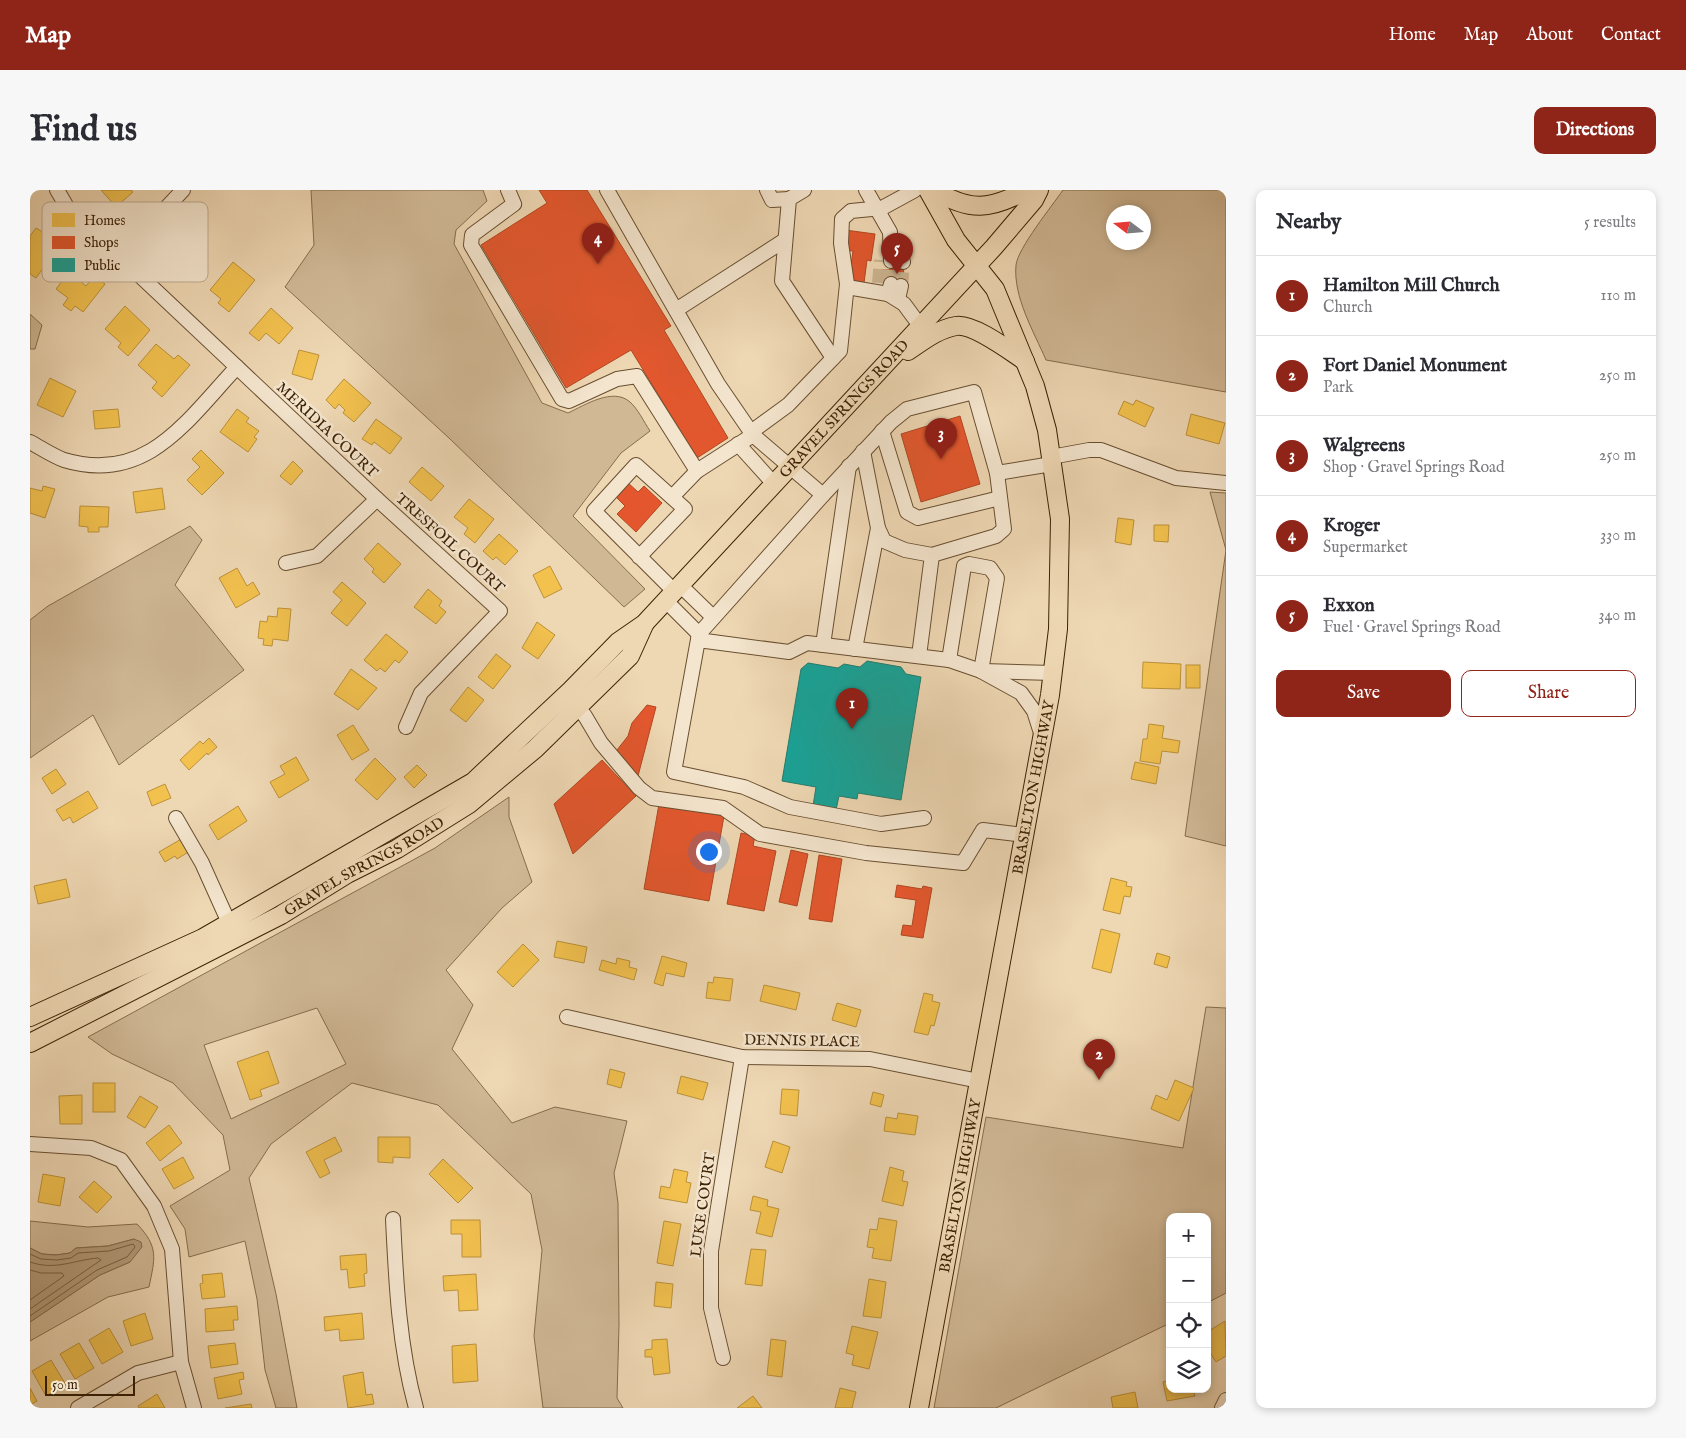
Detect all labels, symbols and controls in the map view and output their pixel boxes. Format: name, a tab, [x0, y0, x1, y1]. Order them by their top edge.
text: Map	[25, 20, 71, 51]
text: Home	[1389, 24, 1436, 47]
text: Map	[1464, 24, 1498, 47]
text: About	[1526, 24, 1573, 47]
text: Contact	[1601, 24, 1661, 47]
button: Directions	[1534, 107, 1656, 154]
text: Find us	[30, 108, 137, 153]
legend	[42, 202, 208, 282]
north arrow	[1106, 205, 1151, 250]
text: Nearby	[1276, 209, 1341, 236]
text: Homes	[84, 212, 126, 230]
text: 5 results	[1584, 213, 1636, 233]
pin: 4	[582, 223, 614, 264]
pin: 5	[881, 233, 913, 274]
text: Shops	[84, 234, 119, 252]
text: Public	[84, 257, 120, 275]
text: Hamilton Mill Church	[1323, 274, 1500, 298]
text: 1	[1289, 286, 1295, 306]
text: 110 m	[1600, 286, 1636, 306]
text: Church	[1323, 298, 1372, 318]
street label: GRAVEL SPRINGS ROAD	[775, 336, 913, 482]
text: Fort Daniel Monument	[1323, 354, 1507, 378]
text: 2	[1288, 366, 1296, 386]
text: 250 m	[1599, 366, 1636, 386]
street label: MERIDIA COURT	[272, 378, 382, 482]
text: Park	[1323, 378, 1353, 398]
pin: 3	[925, 418, 957, 459]
text: Walgreens	[1323, 434, 1405, 458]
text: 3	[1289, 446, 1295, 466]
text: 250 m	[1599, 446, 1636, 466]
text: Shop · Gravel Springs Road	[1323, 458, 1505, 478]
street label: TRESFOIL COURT	[392, 489, 509, 597]
text: Kroger	[1323, 514, 1380, 538]
text: 4	[1288, 526, 1296, 546]
text: 330 m	[1600, 526, 1636, 546]
text: Supermarket	[1323, 538, 1408, 558]
text: Exxon	[1323, 594, 1375, 618]
text: 5	[1289, 606, 1295, 626]
text: 340 m	[1598, 606, 1636, 626]
text: Fuel · Gravel Springs Road	[1323, 618, 1501, 638]
button: Save	[1276, 670, 1451, 717]
button: Share	[1461, 670, 1636, 717]
pin: 1	[836, 688, 868, 729]
street label: BRASELTON HIGHWAY	[1008, 698, 1058, 876]
street label: GRAVEL SPRINGS ROAD	[280, 812, 448, 920]
your location	[696, 839, 722, 865]
street label: DENNIS PLACE	[744, 1030, 860, 1052]
pin: 2	[1083, 1039, 1115, 1080]
street label: BRASELTON HIGHWAY	[935, 1096, 985, 1274]
street label: LUKE COURT	[686, 1152, 720, 1258]
map controls	[1166, 1213, 1211, 1393]
button: +	[1166, 1213, 1211, 1258]
button: −	[1166, 1258, 1211, 1303]
button: locate	[1166, 1303, 1211, 1348]
button: layers	[1166, 1348, 1211, 1393]
scale bar	[45, 1373, 135, 1396]
text: 50 m	[52, 1376, 78, 1394]

